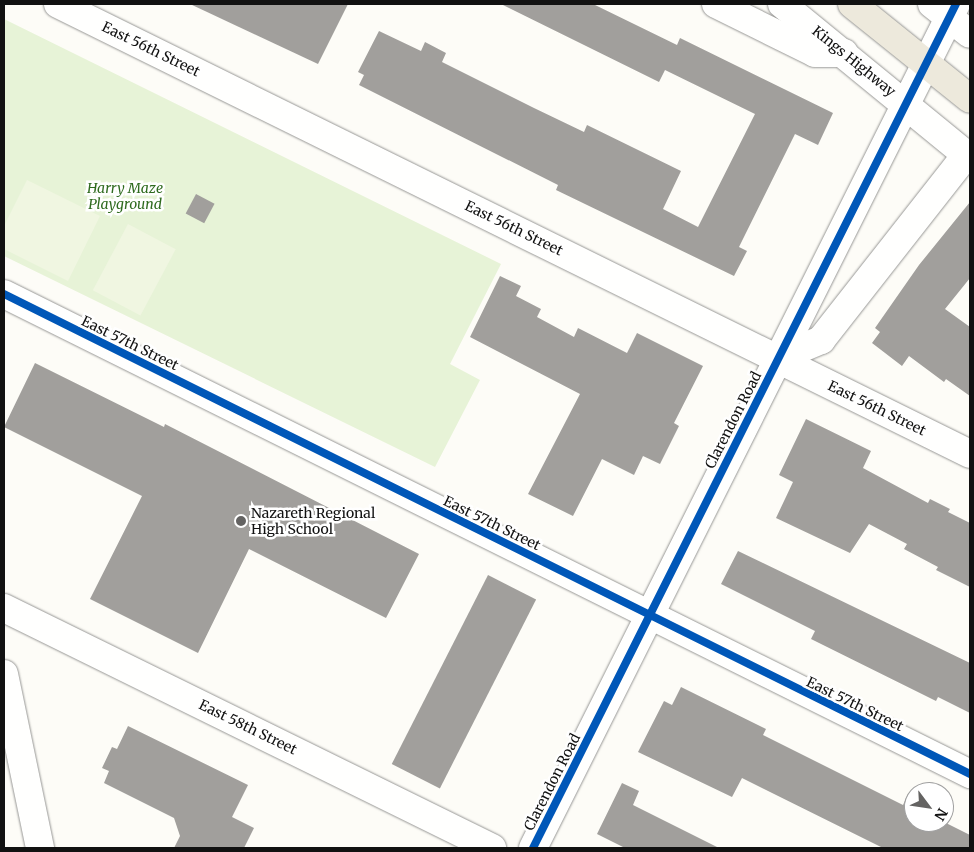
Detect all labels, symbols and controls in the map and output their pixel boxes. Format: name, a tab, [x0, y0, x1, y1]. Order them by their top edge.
street label: East 56th Street	[99, 18, 203, 80]
street label: Kings Highway	[809, 22, 899, 100]
park label: Harry Maze Playground	[87, 180, 163, 212]
street label: East 56th Street	[462, 197, 566, 259]
street label: East 57th Street	[79, 312, 181, 374]
street label: Clarendon Road	[701, 369, 765, 471]
street label: East 56th Street	[825, 377, 929, 439]
street label: East 57th Street	[441, 492, 543, 554]
place label: Nazareth Regional High School	[251, 505, 375, 538]
marker: Nazareth Regional High School	[235, 515, 247, 527]
street label: East 57th Street	[804, 673, 906, 735]
street label: East 58th Street	[196, 696, 300, 758]
street label: Clarendon Road	[520, 731, 584, 833]
north arrow	[904, 782, 954, 832]
text: N	[930, 805, 952, 824]

